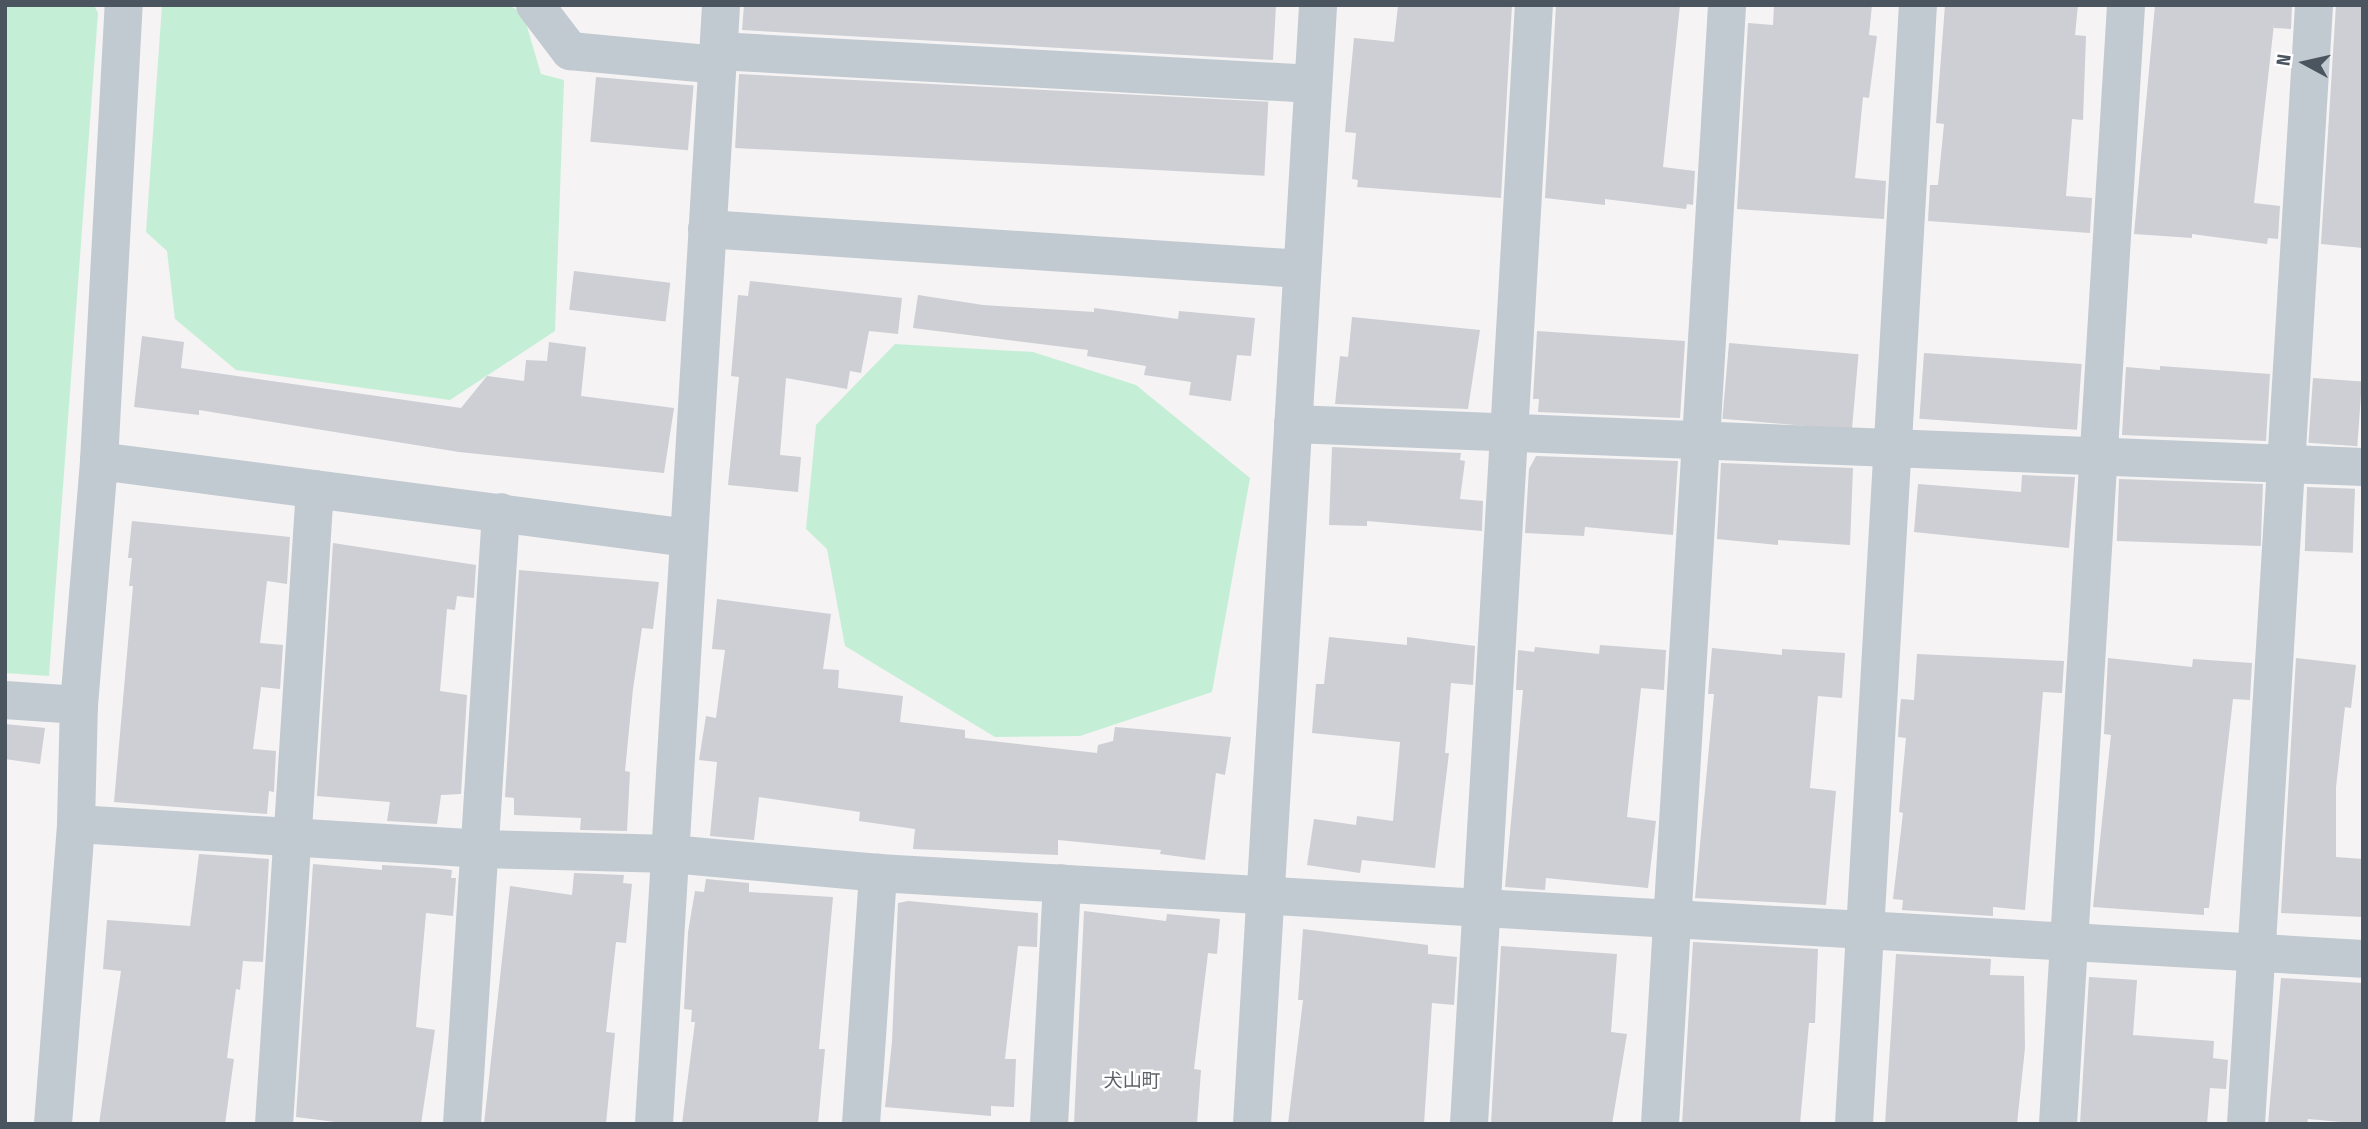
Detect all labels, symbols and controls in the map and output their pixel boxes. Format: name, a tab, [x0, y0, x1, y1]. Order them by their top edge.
north arrow	[2270, 28, 2340, 98]
text: N	[2272, 53, 2296, 67]
district label: 犬山町	[1104, 1070, 1160, 1092]

